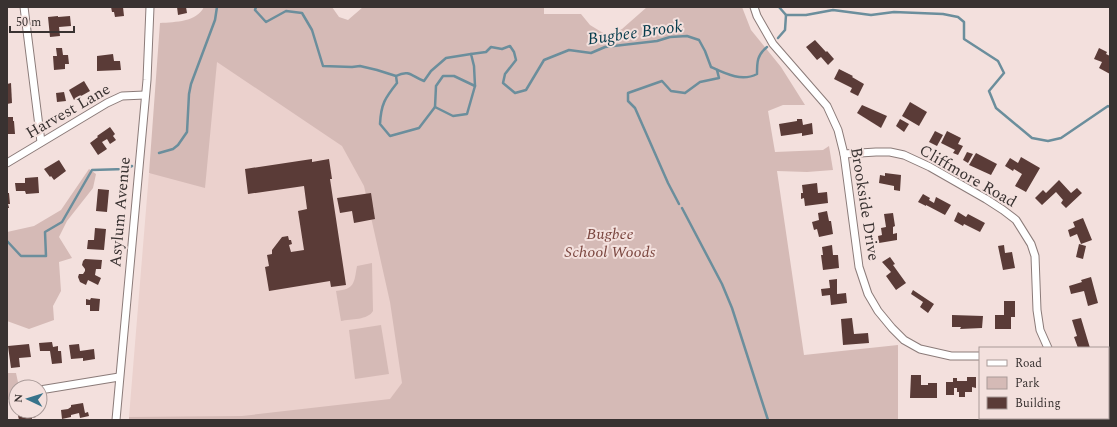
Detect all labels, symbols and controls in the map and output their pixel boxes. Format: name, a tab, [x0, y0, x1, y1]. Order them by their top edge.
scale bar	[10, 8, 74, 34]
text: 50 m	[16, 13, 41, 32]
water label: Bugbee Brook	[586, 13, 684, 53]
street label: Harvest Lane	[21, 77, 115, 145]
street label: Cliffmore Road	[915, 138, 1021, 214]
street label: Brookside Drive	[844, 146, 886, 262]
street label: Asylum Avenue	[103, 156, 137, 268]
park label: Bugbee School Woods	[565, 222, 656, 264]
legend	[979, 347, 1109, 419]
text: Road	[1015, 354, 1042, 373]
text: Park	[1015, 374, 1040, 393]
north arrow	[8, 379, 48, 419]
text: N	[10, 393, 27, 403]
text: Building	[1015, 394, 1061, 413]

